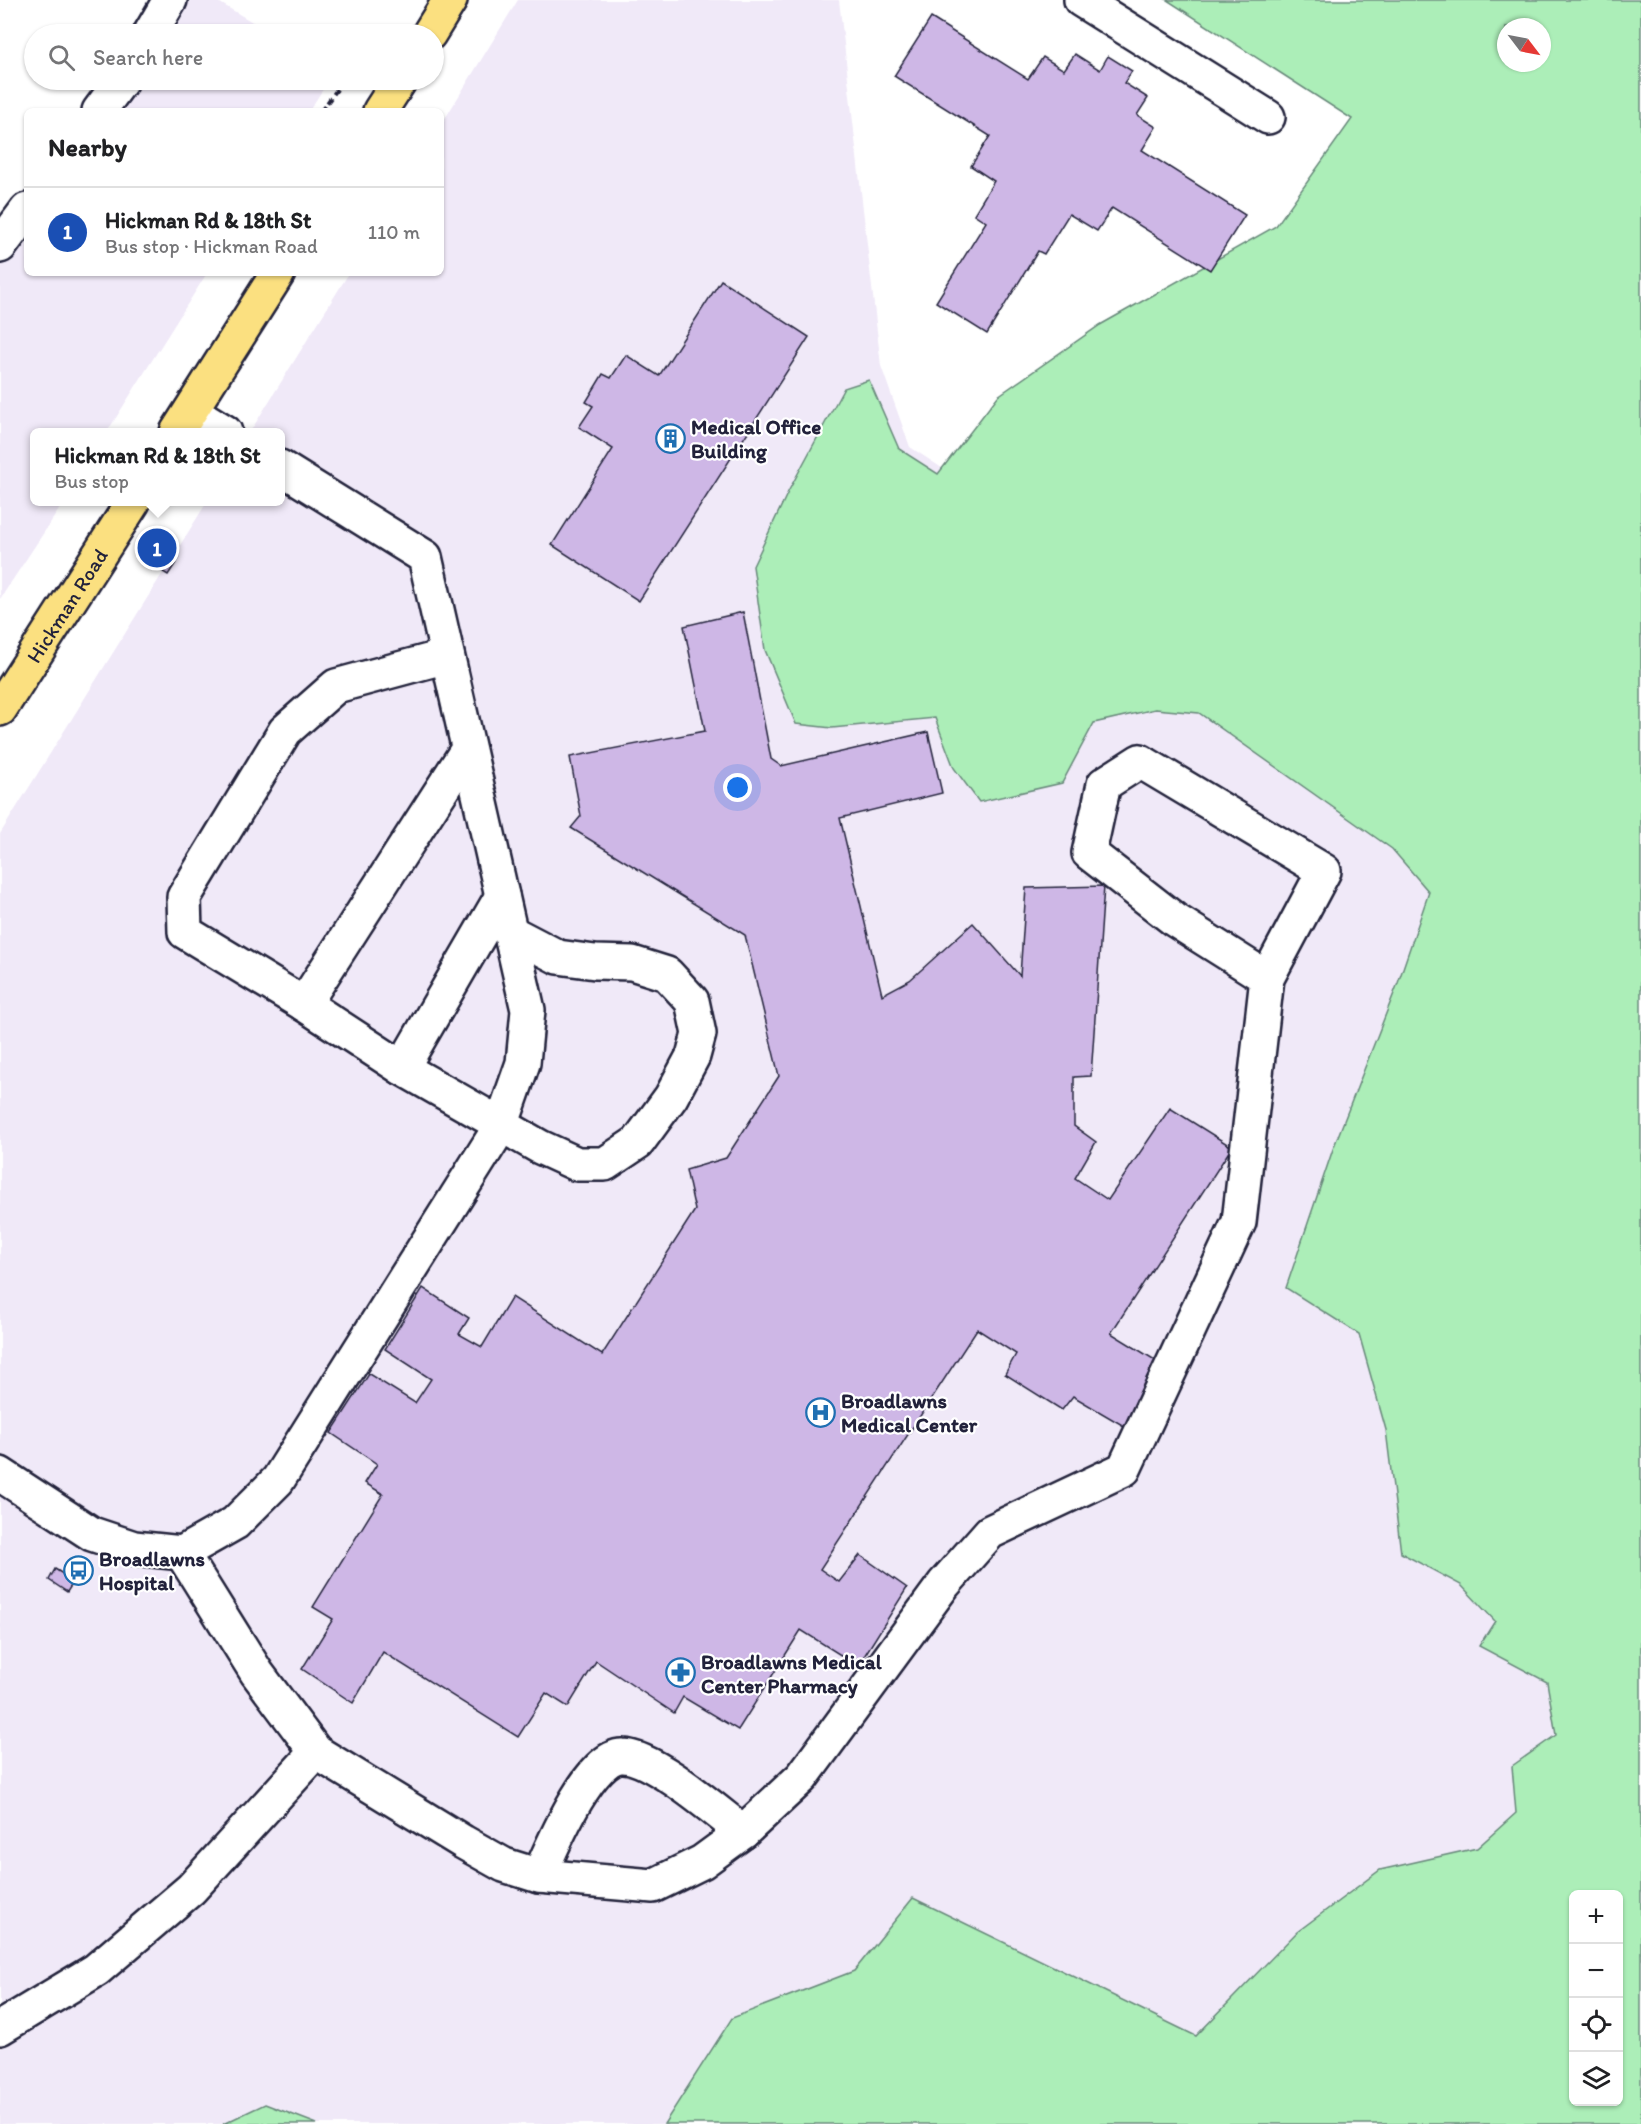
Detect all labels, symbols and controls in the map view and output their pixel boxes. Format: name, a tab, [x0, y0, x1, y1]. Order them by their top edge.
north arrow	[1497, 18, 1551, 72]
search box	[24, 24, 444, 90]
icon: search	[45, 41, 78, 74]
text: Search here	[93, 44, 203, 71]
text: Nearby	[48, 131, 127, 163]
text: Hickman Rd & 18th St	[105, 207, 311, 234]
text: 1	[63, 220, 72, 244]
text: 110 m	[368, 220, 420, 244]
text: Bus stop · Hickman Road	[105, 234, 318, 258]
place label: Medical Office Building	[691, 414, 821, 464]
building icon: Medical Office Building	[654, 422, 686, 454]
popup	[30, 428, 285, 506]
text: Hickman Rd & 18th St	[54, 442, 261, 469]
text: Bus stop	[54, 469, 129, 493]
pin: 1	[138, 526, 176, 570]
street label: Hickman Road	[21, 544, 112, 667]
your location	[723, 773, 752, 802]
place label: Broadlawns Medical Center	[841, 1388, 978, 1437]
hospital icon: Broadlawns Medical Center	[804, 1396, 836, 1428]
place label: Broadlawns Hospital	[99, 1546, 205, 1596]
bus stop icon: Broadlawns Hospital	[62, 1554, 94, 1586]
place label: Broadlawns Medical Center Pharmacy	[701, 1649, 883, 1699]
pharmacy icon: Broadlawns Medical Center Pharmacy	[664, 1657, 696, 1689]
map controls	[1569, 1890, 1623, 2106]
button: +	[1569, 1890, 1623, 1944]
button: −	[1569, 1944, 1623, 1998]
button: locate	[1569, 1998, 1623, 2052]
button: layers	[1569, 2052, 1623, 2106]

